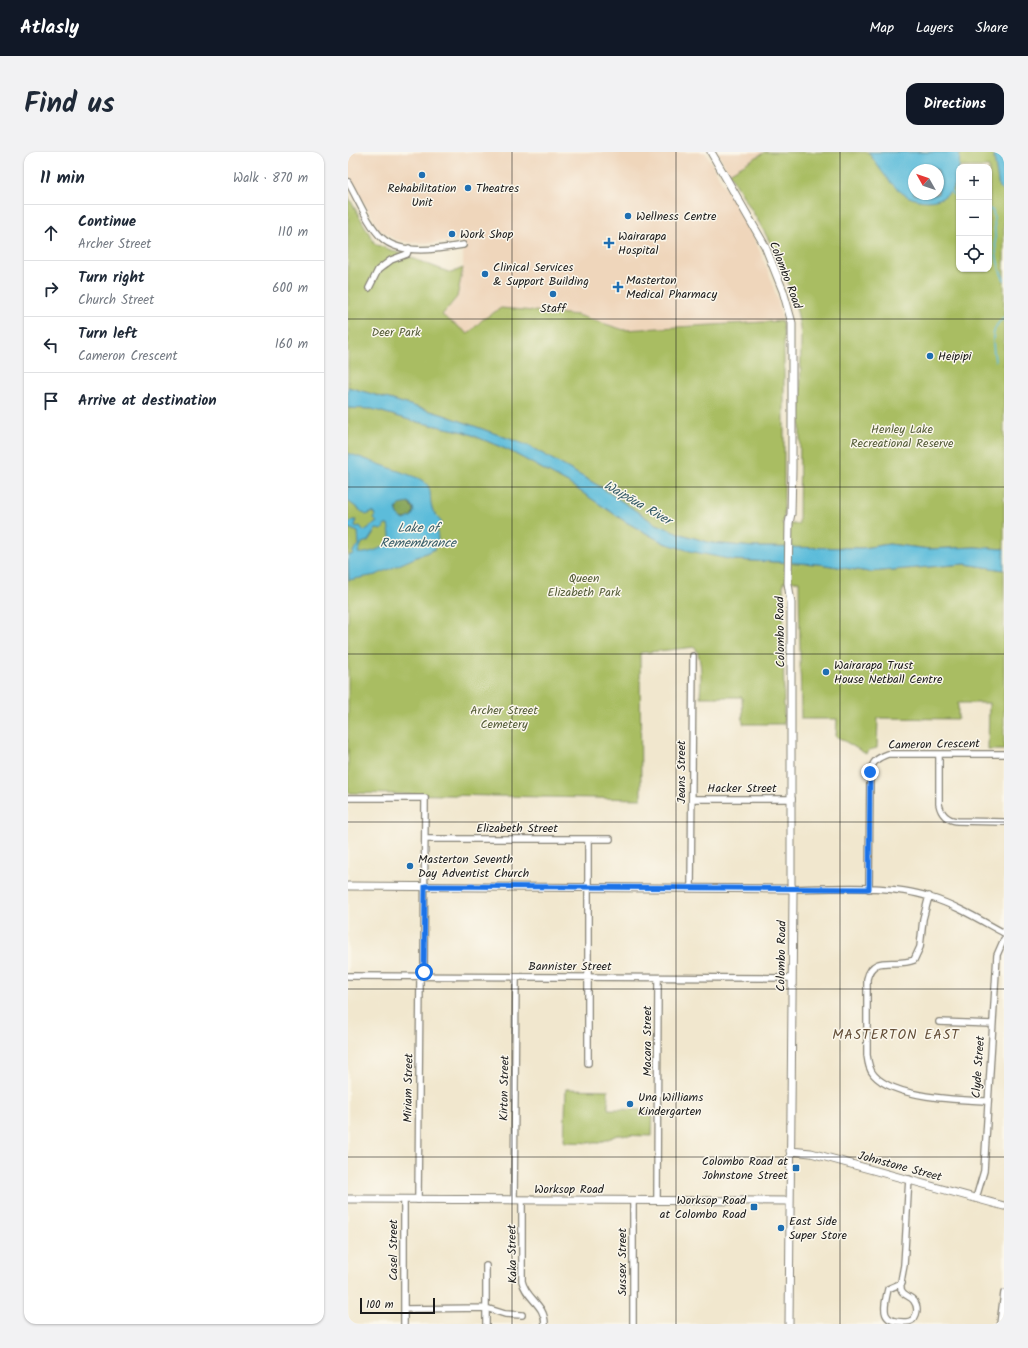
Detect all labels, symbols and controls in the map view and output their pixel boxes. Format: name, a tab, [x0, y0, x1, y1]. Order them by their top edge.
text: Atlasly	[20, 13, 79, 43]
text: Map	[870, 17, 894, 39]
text: Layers	[916, 17, 954, 39]
text: Share	[976, 17, 1008, 39]
text: Find us	[24, 82, 115, 127]
button: Directions	[906, 83, 1004, 125]
north arrow	[908, 164, 944, 200]
map controls	[956, 164, 992, 272]
button: +	[956, 164, 992, 200]
text: 11 min	[40, 165, 85, 192]
text: Walk · 870 m	[233, 168, 308, 189]
marker: Rehabilitation Unit	[417, 170, 427, 180]
place label: Rehabilitation Unit	[387, 179, 457, 212]
place label: Theatres	[476, 179, 519, 198]
marker: Theatres	[463, 183, 473, 193]
button: −	[956, 200, 992, 236]
place label: Wellness Centre	[636, 207, 717, 226]
text: Continue	[78, 210, 136, 234]
marker: Wellness Centre	[623, 211, 633, 221]
icon: ahead	[40, 222, 62, 244]
text: 110 m	[278, 222, 308, 243]
place label: Work Shop	[460, 225, 513, 244]
place label: Wairarapa Hospital	[618, 227, 667, 260]
marker: Work Shop	[447, 229, 457, 239]
text: Archer Street	[78, 234, 151, 255]
button: locate	[956, 236, 992, 272]
marker: Wairarapa Hospital	[603, 237, 615, 249]
street label: Colombo Road	[764, 239, 808, 313]
place label: Clinical Services & Support Building	[493, 258, 589, 291]
text: Turn right	[78, 266, 145, 290]
marker: Clinical Services & Support Building	[480, 269, 490, 279]
place label: Masterton Medical Pharmacy	[626, 271, 718, 304]
icon: right	[40, 278, 62, 300]
text: 600 m	[272, 278, 308, 299]
marker: Masterton Medical Pharmacy	[613, 282, 623, 292]
marker: Staff	[548, 289, 558, 299]
text: Church Street	[78, 290, 154, 311]
place label: Staff	[540, 299, 567, 318]
text: Turn left	[78, 322, 138, 346]
park label: Deer Park	[371, 323, 421, 342]
icon: left	[40, 334, 62, 356]
text: 160 m	[275, 334, 308, 355]
text: Cameron Crescent	[78, 346, 178, 367]
place label: Heipipi	[938, 347, 973, 366]
marker: Heipipi	[925, 351, 935, 361]
text: Arrive at destination	[78, 389, 217, 413]
icon: arrive	[40, 390, 62, 412]
park label: Henley Lake Recreational Reserve	[851, 420, 954, 453]
water label: Waipōua River	[599, 475, 677, 533]
water label: Lake of Remembrance	[380, 518, 457, 554]
park label: Queen Elizabeth Park	[547, 569, 621, 602]
street label: Colombo Road	[770, 595, 791, 668]
place label: Wairarapa Trust House Netball Centre	[834, 656, 943, 689]
marker: Wairarapa Trust House Netball Centre	[821, 667, 831, 677]
park label: Archer Street Cemetery	[470, 701, 538, 734]
street label: Cameron Crescent	[888, 734, 980, 755]
street label: Jeans Street	[672, 740, 691, 804]
route end	[861, 763, 879, 781]
street label: Hacker Street	[707, 779, 777, 798]
street label: Elizabeth Street	[476, 819, 558, 838]
place label: Masterton Seventh Day Adventist Church	[418, 850, 529, 883]
marker: Masterton Seventh Day Adventist Church	[405, 861, 415, 871]
street label: Colombo Road	[771, 919, 792, 992]
street label: Bannister Street	[528, 957, 612, 976]
route start	[415, 963, 433, 981]
street label: Macara Street	[638, 1005, 657, 1076]
district label: MASTERTON EAST	[832, 1024, 960, 1046]
street label: Clyde Street	[967, 1035, 990, 1099]
street label: Miriam Street	[398, 1053, 419, 1123]
street label: Kirton Street	[494, 1055, 515, 1121]
place label: Una Williams Kindergarten	[638, 1088, 703, 1121]
marker: Una Williams Kindergarten	[625, 1099, 635, 1109]
street label: Johnstone Street	[856, 1146, 944, 1187]
place label: Colombo Road at Johnstone Street	[702, 1152, 788, 1185]
marker: Colombo Road at Johnstone Street	[791, 1163, 801, 1173]
street label: Worksop Road	[534, 1180, 605, 1199]
place label: Worksop Road at Colombo Road	[660, 1191, 747, 1224]
marker: Worksop Road at Colombo Road	[749, 1202, 759, 1212]
place label: East Side Super Store	[789, 1212, 847, 1245]
street label: Casel Street	[384, 1219, 403, 1281]
marker: East Side Super Store	[776, 1223, 786, 1233]
street label: Kaka Street	[502, 1224, 523, 1284]
street label: Sussex Street	[613, 1228, 632, 1296]
scale bar	[360, 1296, 435, 1315]
text: 100 m	[366, 1296, 394, 1314]

